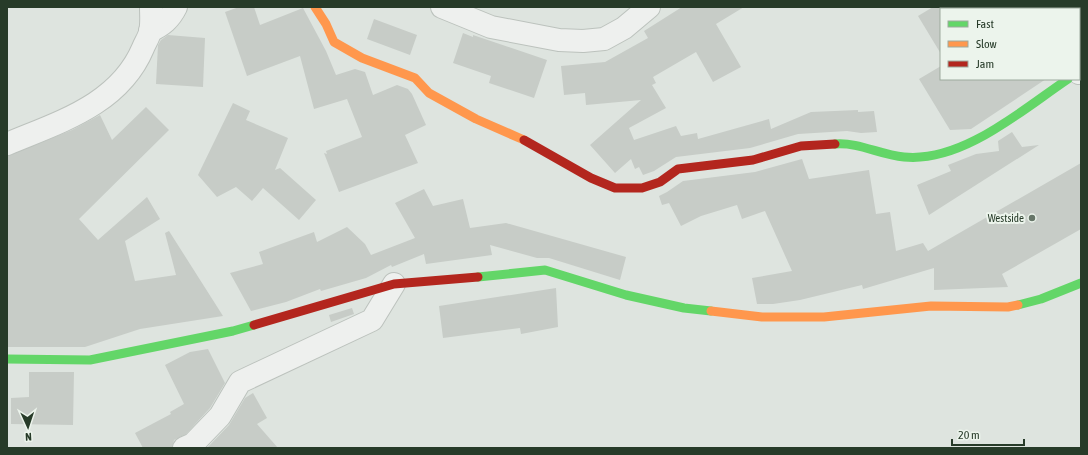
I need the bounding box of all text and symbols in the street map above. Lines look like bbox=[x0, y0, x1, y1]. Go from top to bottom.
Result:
legend bbox=[940, 8, 1080, 80]
text: Fast bbox=[976, 17, 994, 31]
text: Slow bbox=[976, 37, 997, 51]
text: Jam bbox=[976, 57, 994, 71]
place label: Westside bbox=[988, 212, 1024, 224]
marker: Westside bbox=[1027, 213, 1037, 223]
north arrow bbox=[8, 407, 48, 447]
scale bar bbox=[952, 421, 1024, 447]
text: 20 m bbox=[958, 428, 980, 442]
text: N bbox=[25, 431, 32, 443]

